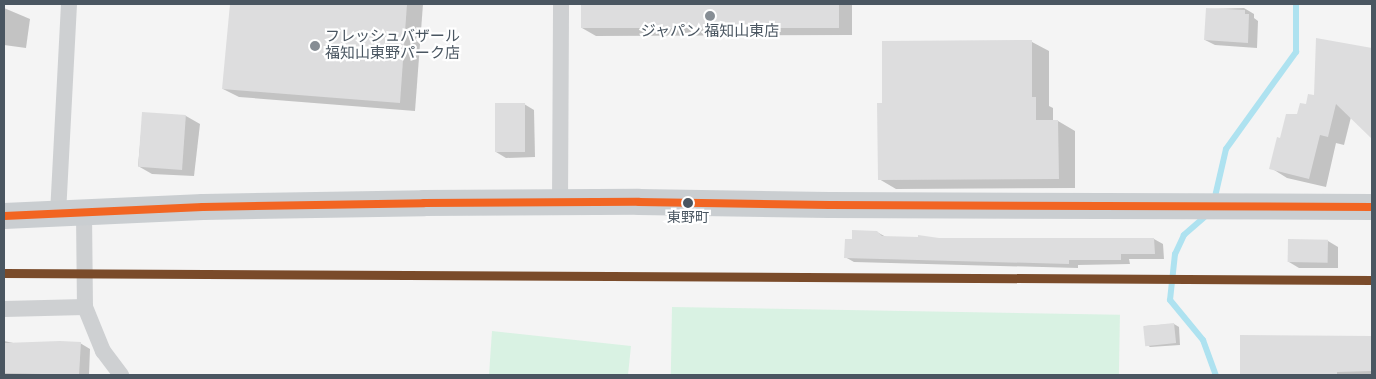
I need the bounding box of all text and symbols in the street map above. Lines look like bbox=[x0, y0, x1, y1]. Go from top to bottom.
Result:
marker: ジャパン 福知山東店 bbox=[704, 10, 716, 22]
place label: ジャパン 福知山東店 bbox=[641, 24, 779, 42]
place label: フレッシュバザール 福知山東野パーク店 bbox=[325, 28, 460, 63]
marker: フレッシュバザール 福知山東野パーク店 bbox=[309, 40, 321, 52]
marker: 東野町 bbox=[683, 198, 693, 208]
place label: 東野町 bbox=[667, 211, 709, 227]

